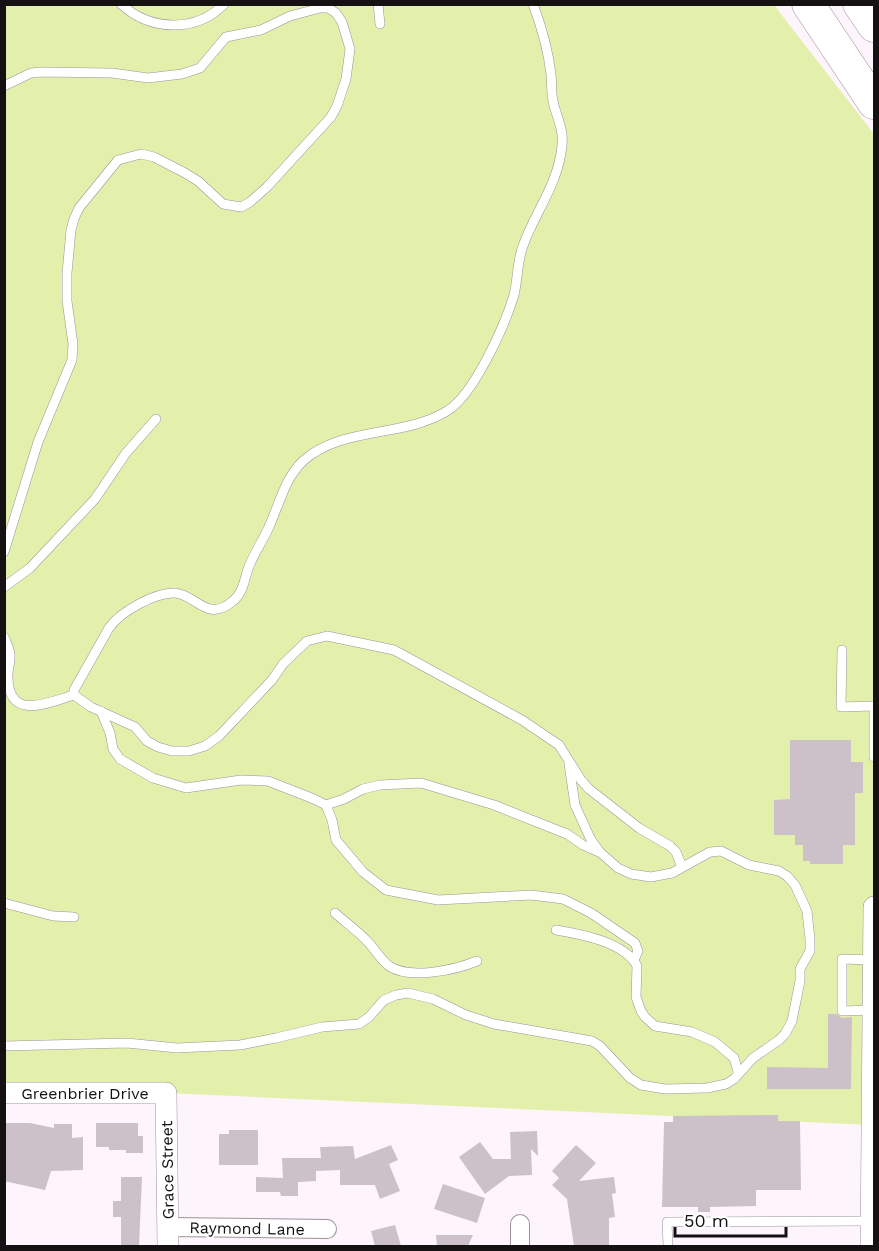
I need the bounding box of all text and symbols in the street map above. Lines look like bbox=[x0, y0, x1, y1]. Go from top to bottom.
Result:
street label: Greenbrier Drive bbox=[21, 1084, 149, 1103]
street label: Grace Street bbox=[157, 1120, 178, 1220]
scale bar bbox=[675, 1200, 786, 1238]
text: 50 m bbox=[684, 1210, 729, 1231]
street label: Raymond Lane bbox=[189, 1218, 305, 1239]

